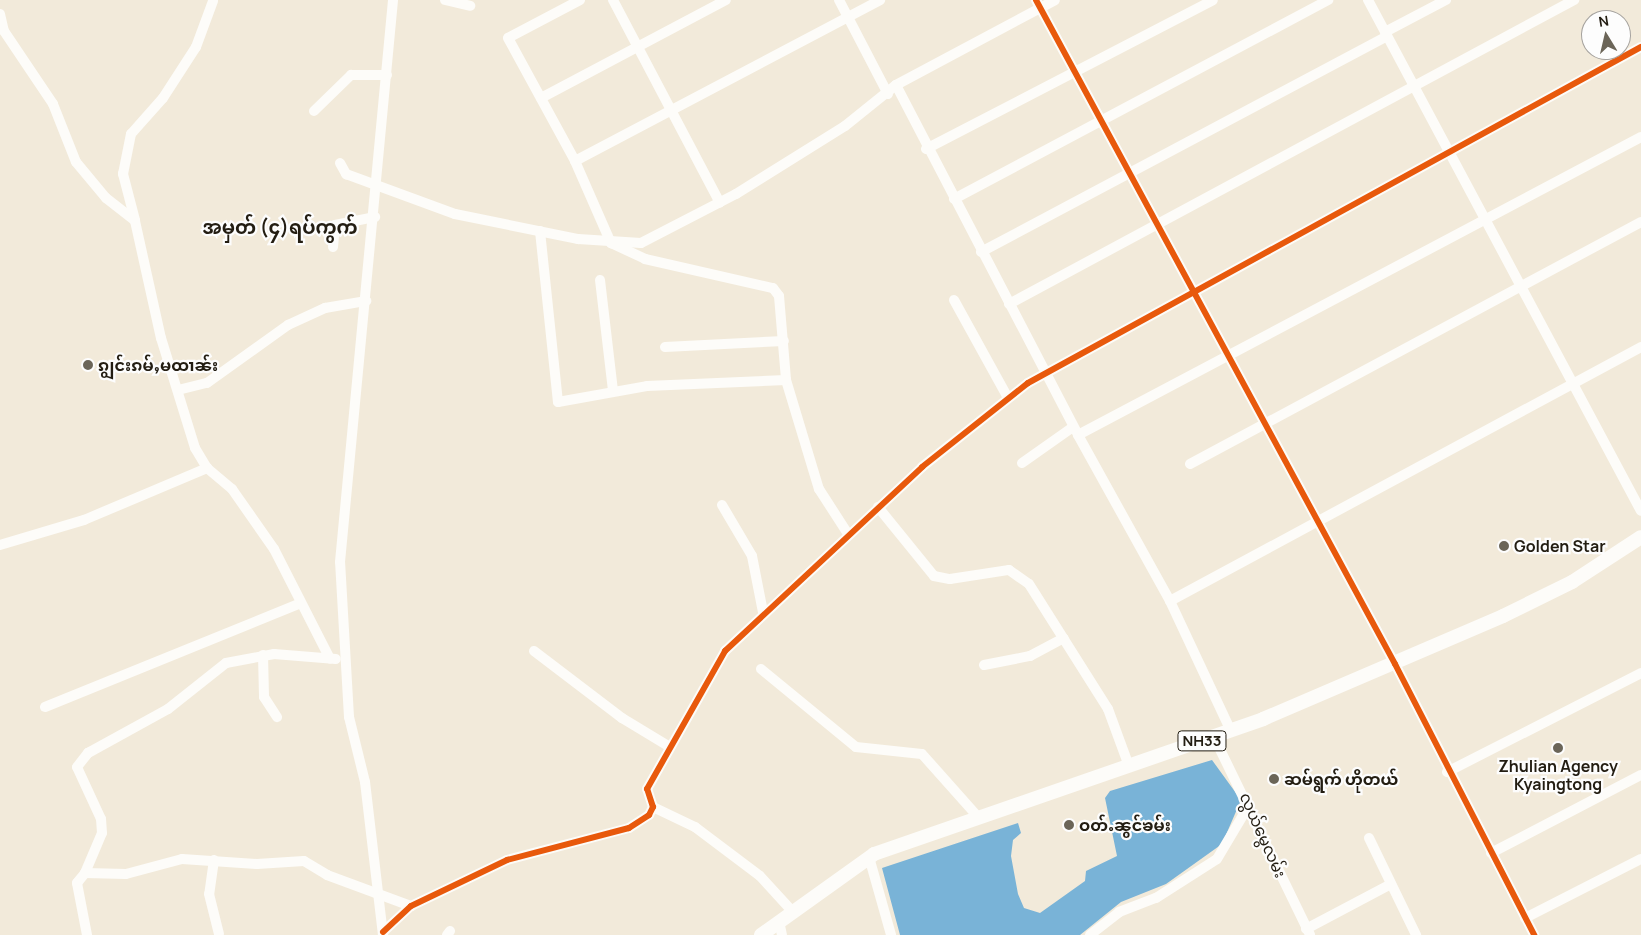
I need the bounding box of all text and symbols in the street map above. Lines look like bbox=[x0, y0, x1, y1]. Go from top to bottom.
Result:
north arrow bbox=[1581, 10, 1631, 60]
text: N bbox=[1597, 11, 1610, 31]
district label: အမှတ် (၄)ရပ်ကွက် bbox=[202, 217, 358, 239]
place label: ၵျွင်းၵမ်ႇမထၢၼ်း bbox=[98, 355, 218, 375]
marker: ၵျွင်းၵမ်ႇမထၢၼ်း bbox=[82, 359, 94, 371]
place label: Golden Star bbox=[1514, 536, 1606, 556]
marker: Golden Star bbox=[1498, 540, 1510, 552]
road number: NH33 bbox=[1177, 728, 1227, 754]
marker: Zhulian Agency Kyaingtong bbox=[1552, 742, 1564, 754]
place label: Zhulian Agency Kyaingtong bbox=[1498, 756, 1618, 794]
place label: ဆမ်ရွက် ဟိုတယ် bbox=[1284, 769, 1398, 789]
marker: ဆမ်ရွက် ဟိုတယ် bbox=[1268, 773, 1280, 785]
street label: လွယ်မွေလမ်း bbox=[1236, 789, 1290, 881]
place label: ဝတ်ႉၼွင်ၶမ်း bbox=[1079, 815, 1171, 835]
marker: ဝတ်ႉၼွင်ၶမ်း bbox=[1063, 819, 1075, 831]

